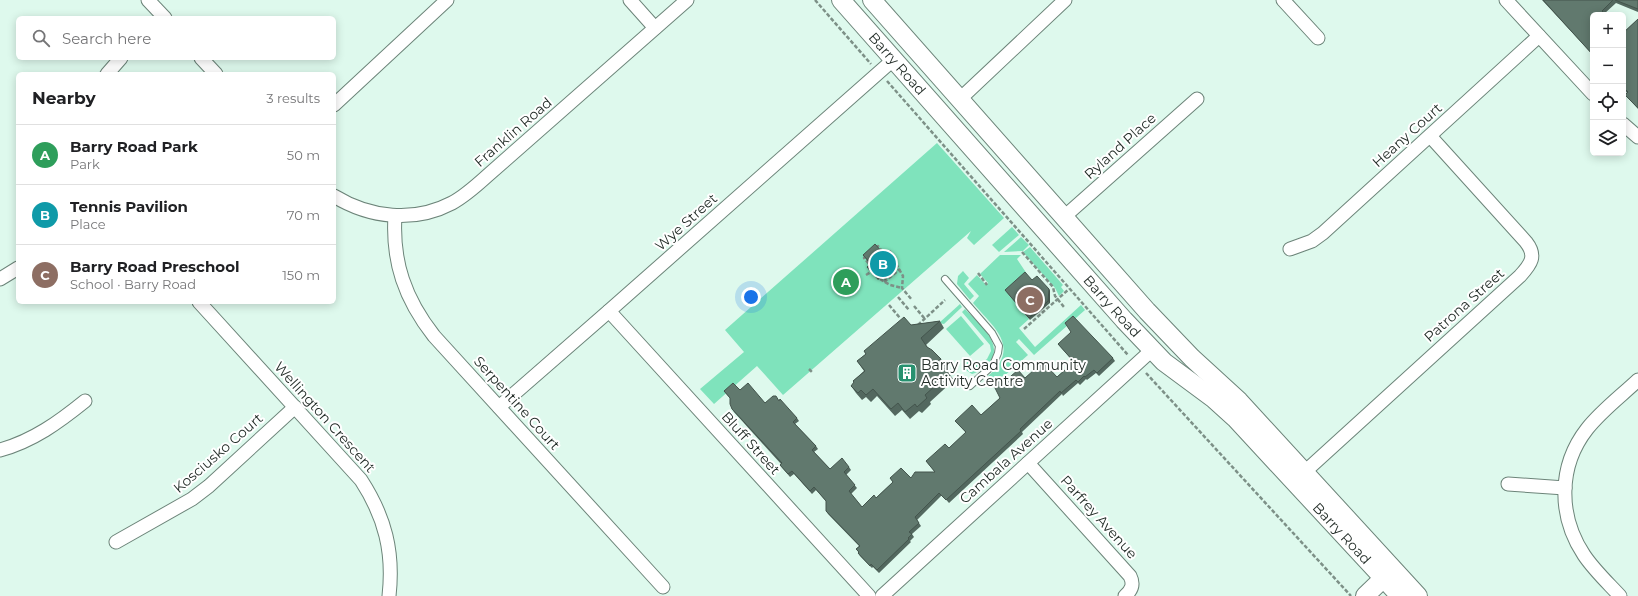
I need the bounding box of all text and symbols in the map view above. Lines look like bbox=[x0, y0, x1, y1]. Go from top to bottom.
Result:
map controls bbox=[1590, 12, 1626, 156]
button: + bbox=[1590, 12, 1626, 48]
search box bbox=[16, 16, 336, 60]
icon: search bbox=[30, 27, 52, 49]
text: Search here bbox=[62, 29, 151, 48]
street label: Barry Road bbox=[865, 29, 930, 99]
button: − bbox=[1590, 48, 1626, 84]
button: locate bbox=[1590, 84, 1626, 120]
text: Nearby bbox=[32, 88, 96, 108]
text: 3 results bbox=[266, 90, 320, 106]
street label: Franklin Road bbox=[470, 93, 556, 171]
street label: Heany Court bbox=[1368, 99, 1446, 171]
street label: Ryland Place bbox=[1080, 109, 1160, 183]
button: layers bbox=[1590, 120, 1626, 156]
text: Barry Road Park bbox=[70, 137, 198, 156]
text: A bbox=[40, 147, 50, 163]
text: 50 m bbox=[287, 147, 320, 163]
text: Park bbox=[70, 156, 100, 172]
street label: Wye Street bbox=[651, 189, 721, 255]
text: Tennis Pavilion bbox=[70, 197, 188, 216]
text: B bbox=[40, 207, 50, 223]
text: 70 m bbox=[287, 207, 320, 223]
text: Place bbox=[70, 216, 106, 232]
pin: B bbox=[870, 249, 896, 279]
text: Barry Road Preschool bbox=[70, 257, 239, 276]
street label: Patrona Street bbox=[1420, 264, 1508, 346]
text: C bbox=[40, 267, 50, 283]
text: 150 m bbox=[282, 267, 320, 283]
pin: A bbox=[833, 267, 859, 297]
street label: Barry Road bbox=[1079, 271, 1145, 341]
text: School · Barry Road bbox=[70, 276, 196, 292]
pin: C bbox=[1017, 285, 1043, 315]
your location bbox=[741, 287, 761, 307]
street label: Serpentine Court bbox=[470, 352, 564, 454]
place label: Barry Road Community Activity Centre bbox=[921, 356, 1086, 390]
street label: Wellington Crescent bbox=[270, 358, 380, 476]
building icon: Barry Road Community Activity Centre bbox=[896, 362, 918, 384]
street label: Bluff Street bbox=[718, 408, 784, 479]
street label: Kosciusko Court bbox=[170, 409, 267, 497]
street label: Cambala Avenue bbox=[956, 414, 1056, 508]
street label: Parfrey Avenue bbox=[1057, 471, 1141, 563]
street label: Barry Road bbox=[1309, 499, 1375, 568]

